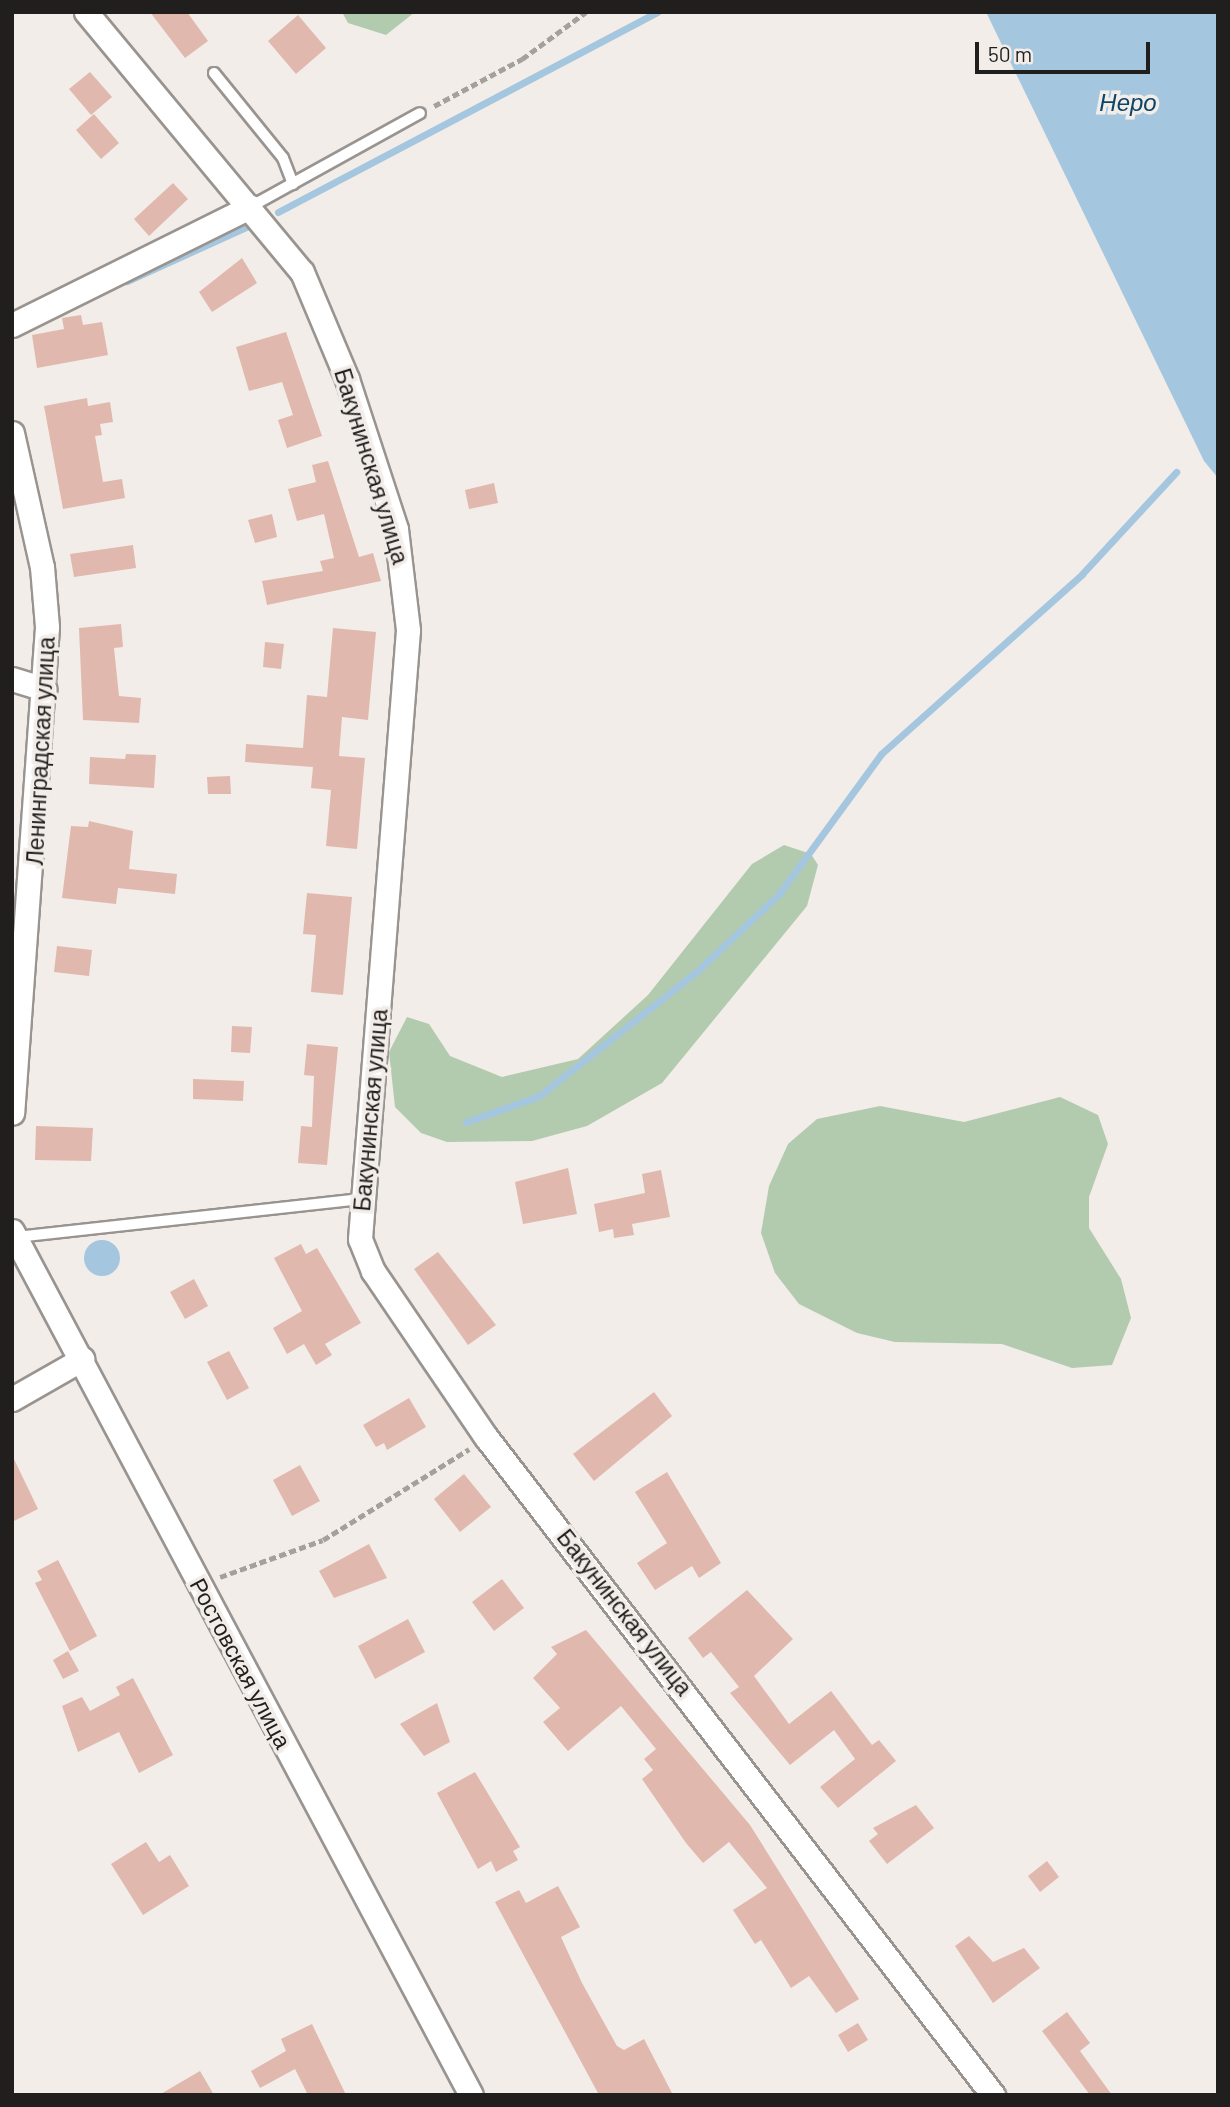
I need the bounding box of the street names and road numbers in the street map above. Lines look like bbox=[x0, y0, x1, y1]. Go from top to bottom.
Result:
street label: Бакунинская улица bbox=[329, 365, 415, 567]
street label: Ленинградская улица bbox=[20, 636, 60, 866]
street label: Бакунинская улица bbox=[347, 1008, 393, 1212]
street label: Бакунинская улица bbox=[552, 1523, 698, 1701]
street label: Ростовская улица bbox=[184, 1573, 298, 1753]

